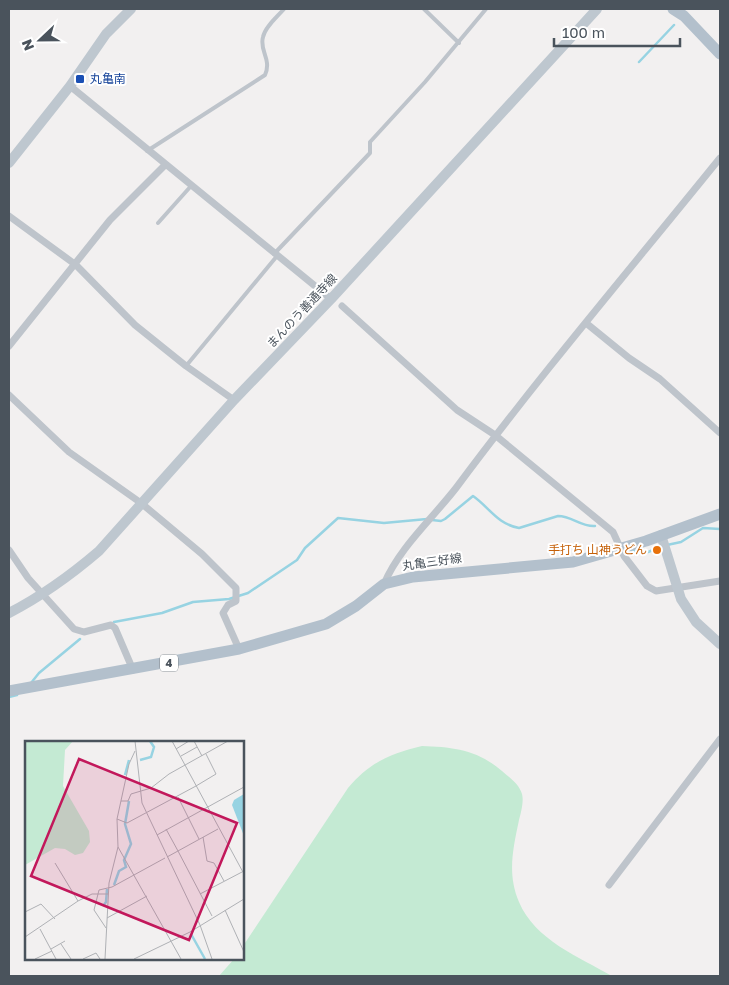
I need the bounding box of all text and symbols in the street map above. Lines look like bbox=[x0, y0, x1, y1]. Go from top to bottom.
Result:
north arrow bbox=[15, 15, 65, 65]
scale bar bbox=[554, 15, 680, 47]
text: 100 m bbox=[562, 23, 605, 41]
text: N bbox=[18, 37, 37, 53]
place label: 丸亀南 bbox=[90, 71, 126, 86]
marker: 丸亀南 bbox=[74, 73, 86, 85]
street label: まんのう善通寺線 bbox=[263, 270, 340, 351]
place label: 手打ち 山神うどん bbox=[548, 542, 647, 557]
marker: 手打ち 山神うどん bbox=[651, 544, 663, 556]
street label: 丸亀三好線 bbox=[401, 550, 463, 573]
road number: 4 bbox=[160, 654, 178, 671]
inset map bbox=[25, 741, 244, 960]

